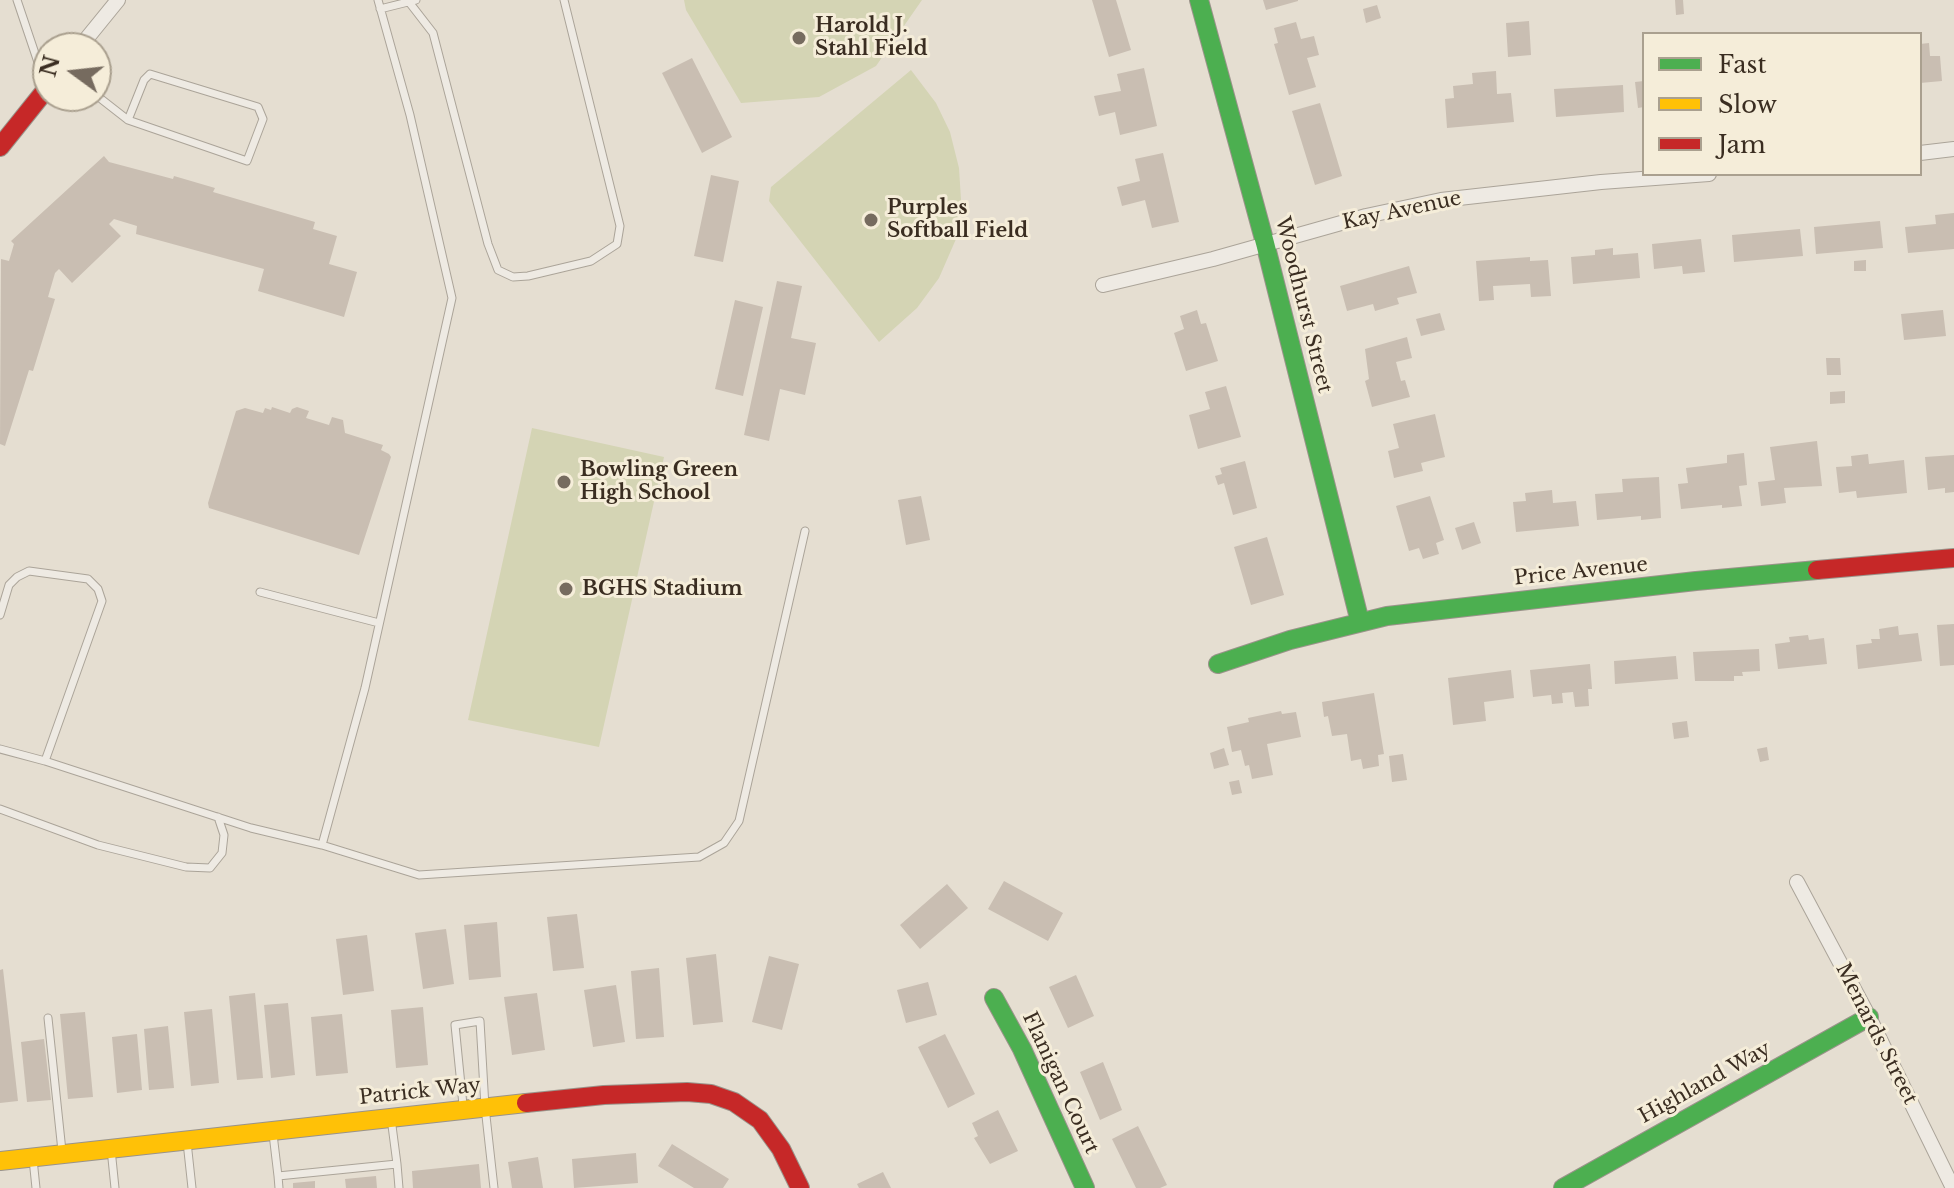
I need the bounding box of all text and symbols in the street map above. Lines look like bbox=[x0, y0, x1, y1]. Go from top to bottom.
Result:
place label: Harold J. Stahl Field bbox=[815, 14, 928, 61]
marker: Harold J. Stahl Field bbox=[790, 29, 808, 47]
north arrow bbox=[32, 32, 112, 112]
legend bbox=[1642, 32, 1922, 176]
text: Fast bbox=[1718, 50, 1766, 79]
text: N bbox=[35, 53, 66, 80]
text: Slow bbox=[1718, 90, 1777, 119]
text: Jam bbox=[1718, 130, 1766, 159]
street label: Kay Avenue bbox=[1340, 187, 1464, 235]
place label: Purples Softball Field bbox=[887, 196, 1028, 243]
marker: Purples Softball Field bbox=[862, 211, 880, 229]
street label: Woodhurst Street bbox=[1269, 214, 1337, 396]
place label: Bowling Green High School bbox=[580, 458, 738, 505]
marker: Bowling Green High School bbox=[555, 473, 573, 491]
street label: Price Avenue bbox=[1513, 553, 1649, 591]
place label: BGHS Stadium bbox=[582, 577, 743, 601]
marker: BGHS Stadium bbox=[557, 580, 575, 598]
street label: Menards Street bbox=[1830, 959, 1922, 1109]
street label: Flanigan Court bbox=[1017, 1008, 1103, 1158]
street label: Highland Way bbox=[1635, 1037, 1775, 1129]
street label: Patrick Way bbox=[358, 1074, 482, 1110]

